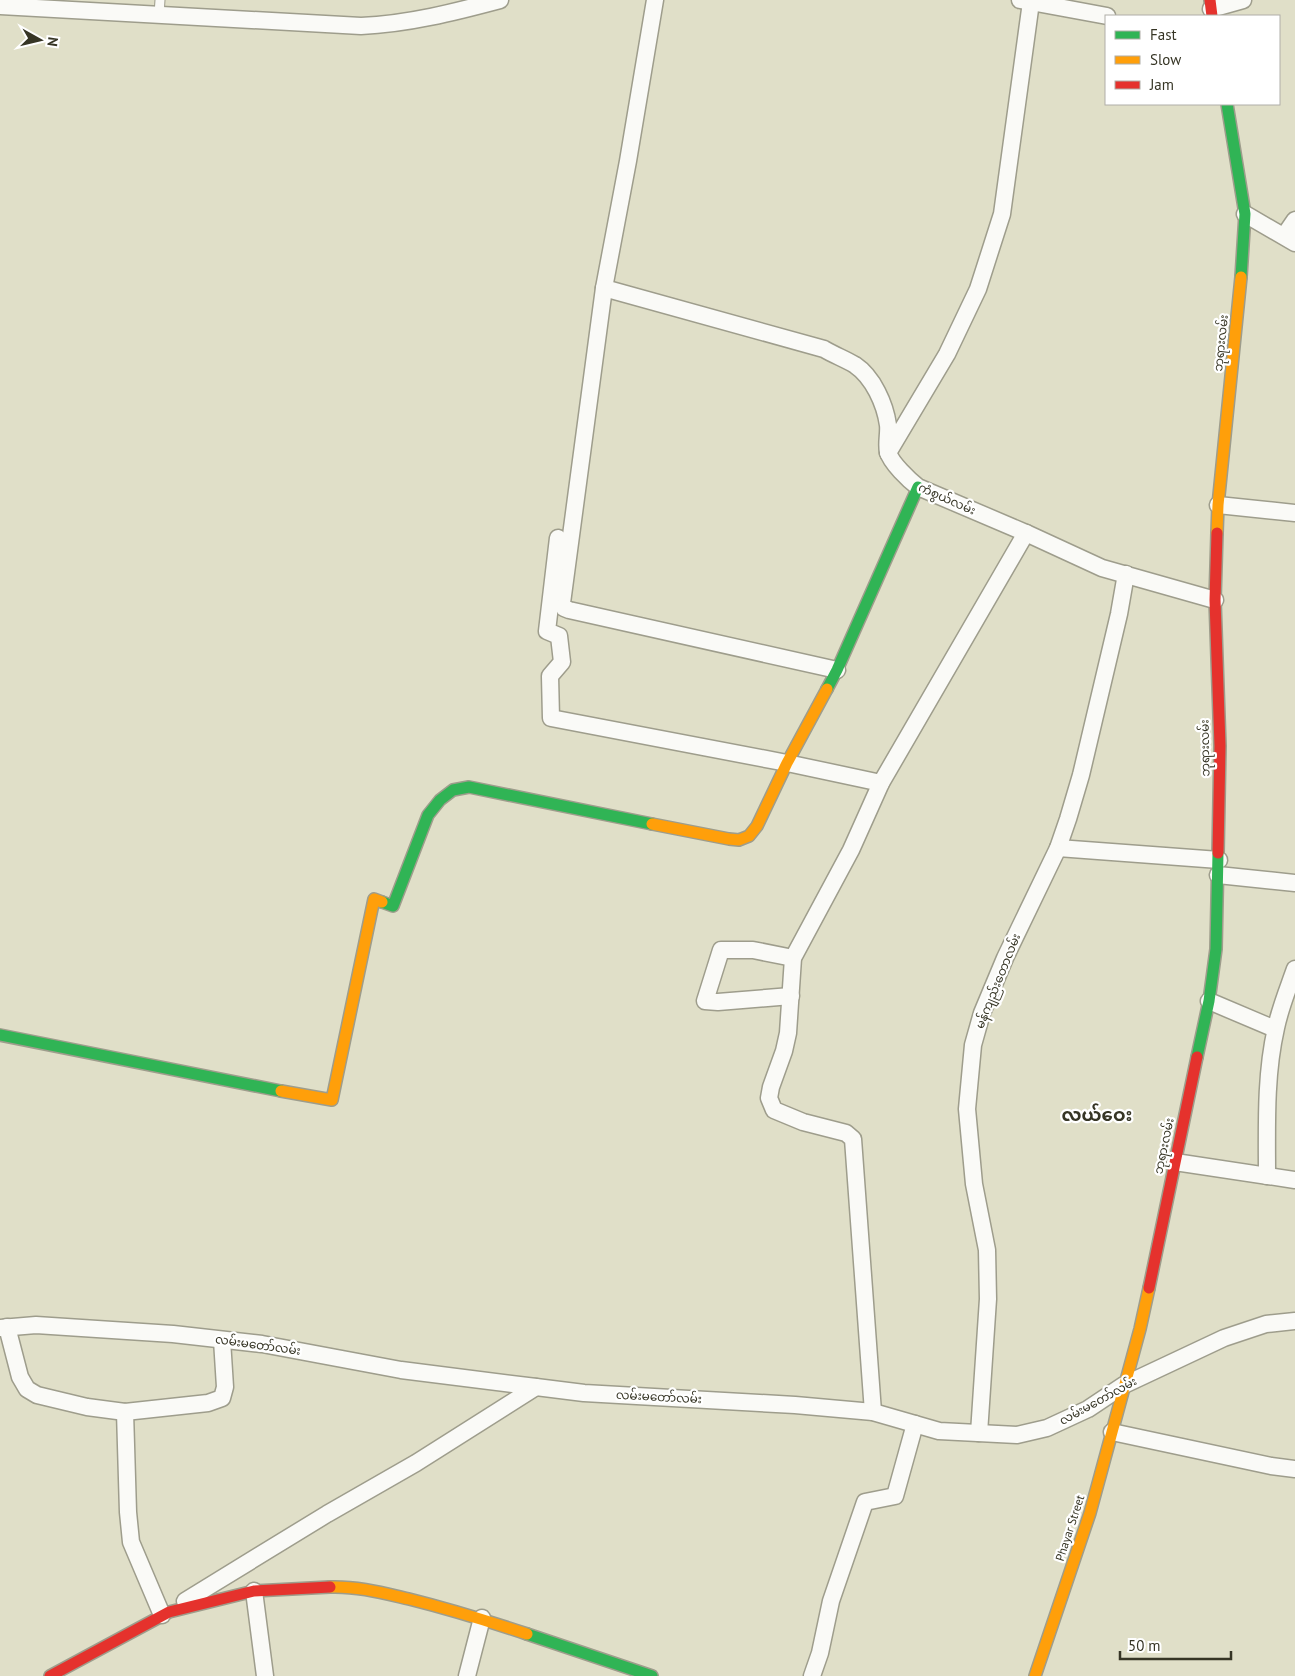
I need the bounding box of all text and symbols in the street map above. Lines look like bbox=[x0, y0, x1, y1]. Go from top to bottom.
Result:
north arrow bbox=[15, 15, 65, 65]
legend bbox=[1105, 15, 1280, 105]
text: Fast bbox=[1150, 25, 1177, 44]
text: N bbox=[43, 36, 62, 48]
text: Slow bbox=[1150, 50, 1181, 69]
text: Jam bbox=[1149, 75, 1174, 94]
street label: ဘုရားလမ်း bbox=[1209, 314, 1234, 372]
street label: ကံစွယ်လမ်း bbox=[915, 478, 978, 521]
street label: ဘုရားလမ်း bbox=[1196, 719, 1215, 777]
street label: မန်ကျည်းတောလမ်း bbox=[971, 931, 1026, 1032]
district label: လယ်ဝေး bbox=[1062, 1103, 1132, 1126]
street label: ဘုရားလမ်း bbox=[1149, 1116, 1180, 1176]
street label: လမ်းမတော်လမ်း bbox=[214, 1330, 302, 1358]
street label: လမ်းမတော်လမ်း bbox=[1056, 1372, 1139, 1428]
street label: လမ်းမတော်လမ်း bbox=[616, 1386, 702, 1406]
street label: Phayar Street bbox=[1052, 1493, 1087, 1563]
scale bar bbox=[1120, 1628, 1231, 1660]
text: 50 m bbox=[1128, 1636, 1161, 1655]

